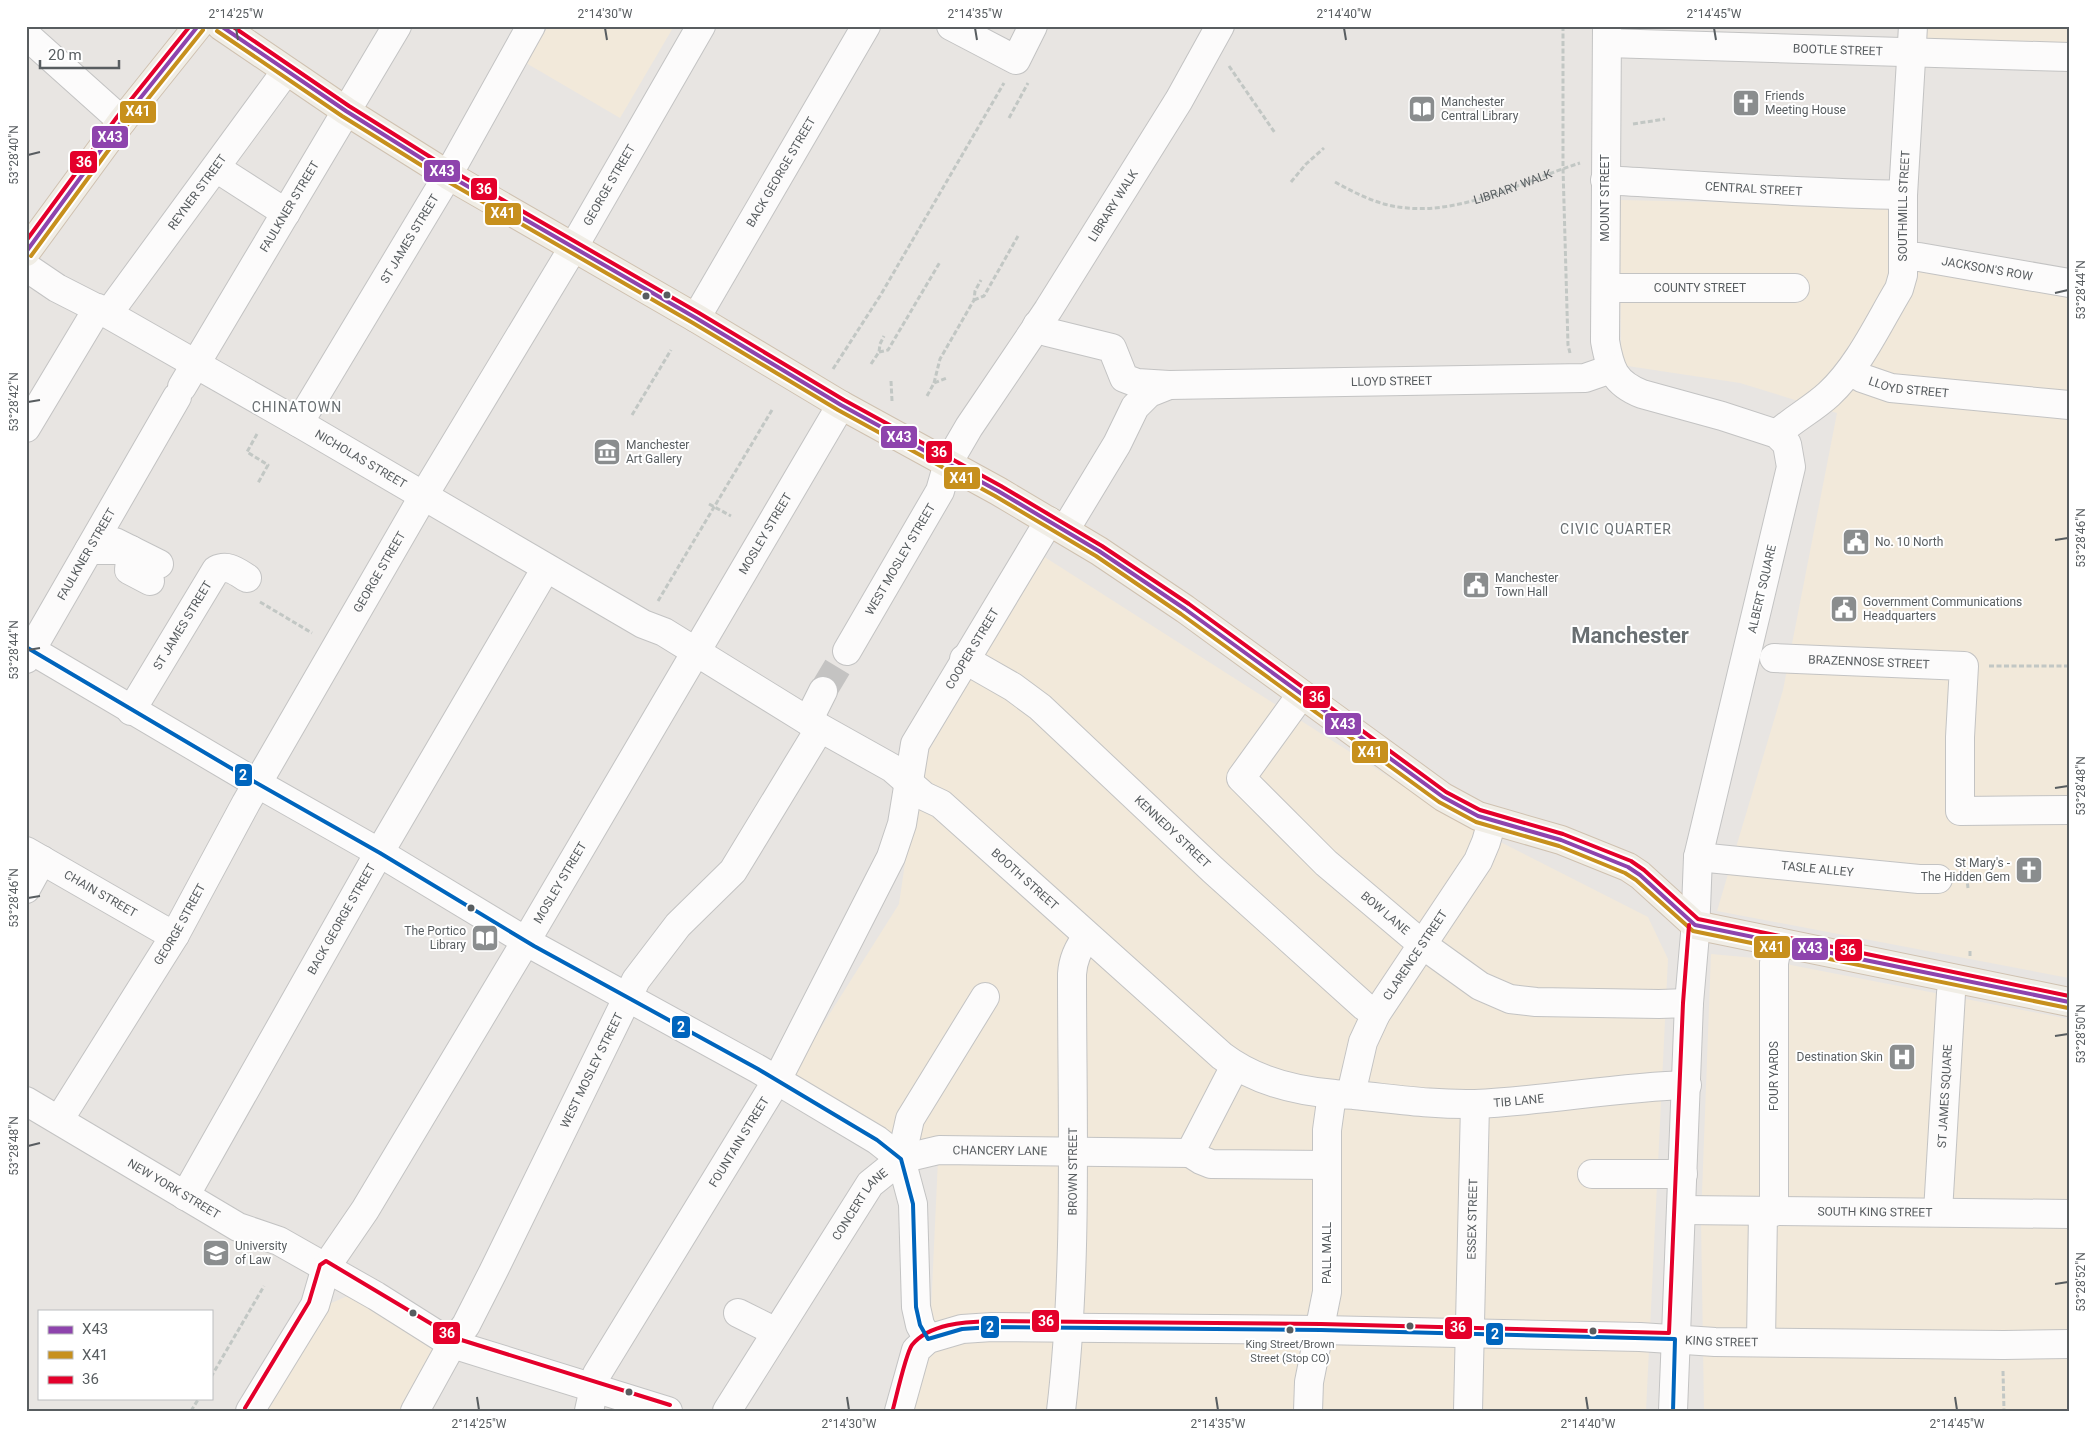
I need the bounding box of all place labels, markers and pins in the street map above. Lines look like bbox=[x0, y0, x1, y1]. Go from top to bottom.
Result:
church icon: Friends Meeting House bbox=[1731, 88, 1761, 118]
place label: Friends Meeting House bbox=[1765, 89, 1846, 117]
library icon: Manchester Central Library bbox=[1407, 94, 1437, 124]
place label: Manchester Central Library bbox=[1441, 95, 1519, 123]
unlabelled marker bbox=[662, 290, 672, 300]
unlabelled marker bbox=[641, 291, 651, 301]
museum icon: Manchester Art Gallery bbox=[592, 437, 622, 467]
place label: Manchester Art Gallery bbox=[626, 438, 689, 466]
public building icon: No. 10 North bbox=[1841, 527, 1871, 557]
place label: No. 10 North bbox=[1875, 535, 1943, 549]
public building icon: Manchester Town Hall bbox=[1461, 570, 1491, 600]
place label: Manchester Town Hall bbox=[1495, 571, 1558, 599]
public building icon: Government Communications Headquarters bbox=[1829, 594, 1859, 624]
place label: Government Communications Headquarters bbox=[1863, 595, 2022, 623]
church icon: St Mary's - The Hidden Gem bbox=[2014, 855, 2044, 885]
place label: St Mary's - The Hidden Gem bbox=[1921, 856, 2011, 884]
unlabelled marker bbox=[466, 903, 476, 913]
library icon: The Portico Library bbox=[470, 923, 500, 953]
place label: The Portico Library bbox=[404, 924, 466, 952]
hospital icon: Destination Skin bbox=[1887, 1042, 1917, 1072]
place label: Destination Skin bbox=[1797, 1050, 1883, 1064]
school or university icon: University of Law bbox=[201, 1238, 231, 1268]
place label: University of Law bbox=[235, 1239, 288, 1267]
unlabelled marker bbox=[408, 1308, 418, 1318]
unlabelled marker bbox=[1405, 1321, 1415, 1331]
marker: King Street/Brown Street (Stop CO) bbox=[1285, 1325, 1295, 1335]
unlabelled marker bbox=[1588, 1326, 1598, 1336]
place label: King Street/Brown Street (Stop CO) bbox=[1245, 1338, 1335, 1365]
unlabelled marker bbox=[624, 1387, 634, 1397]

